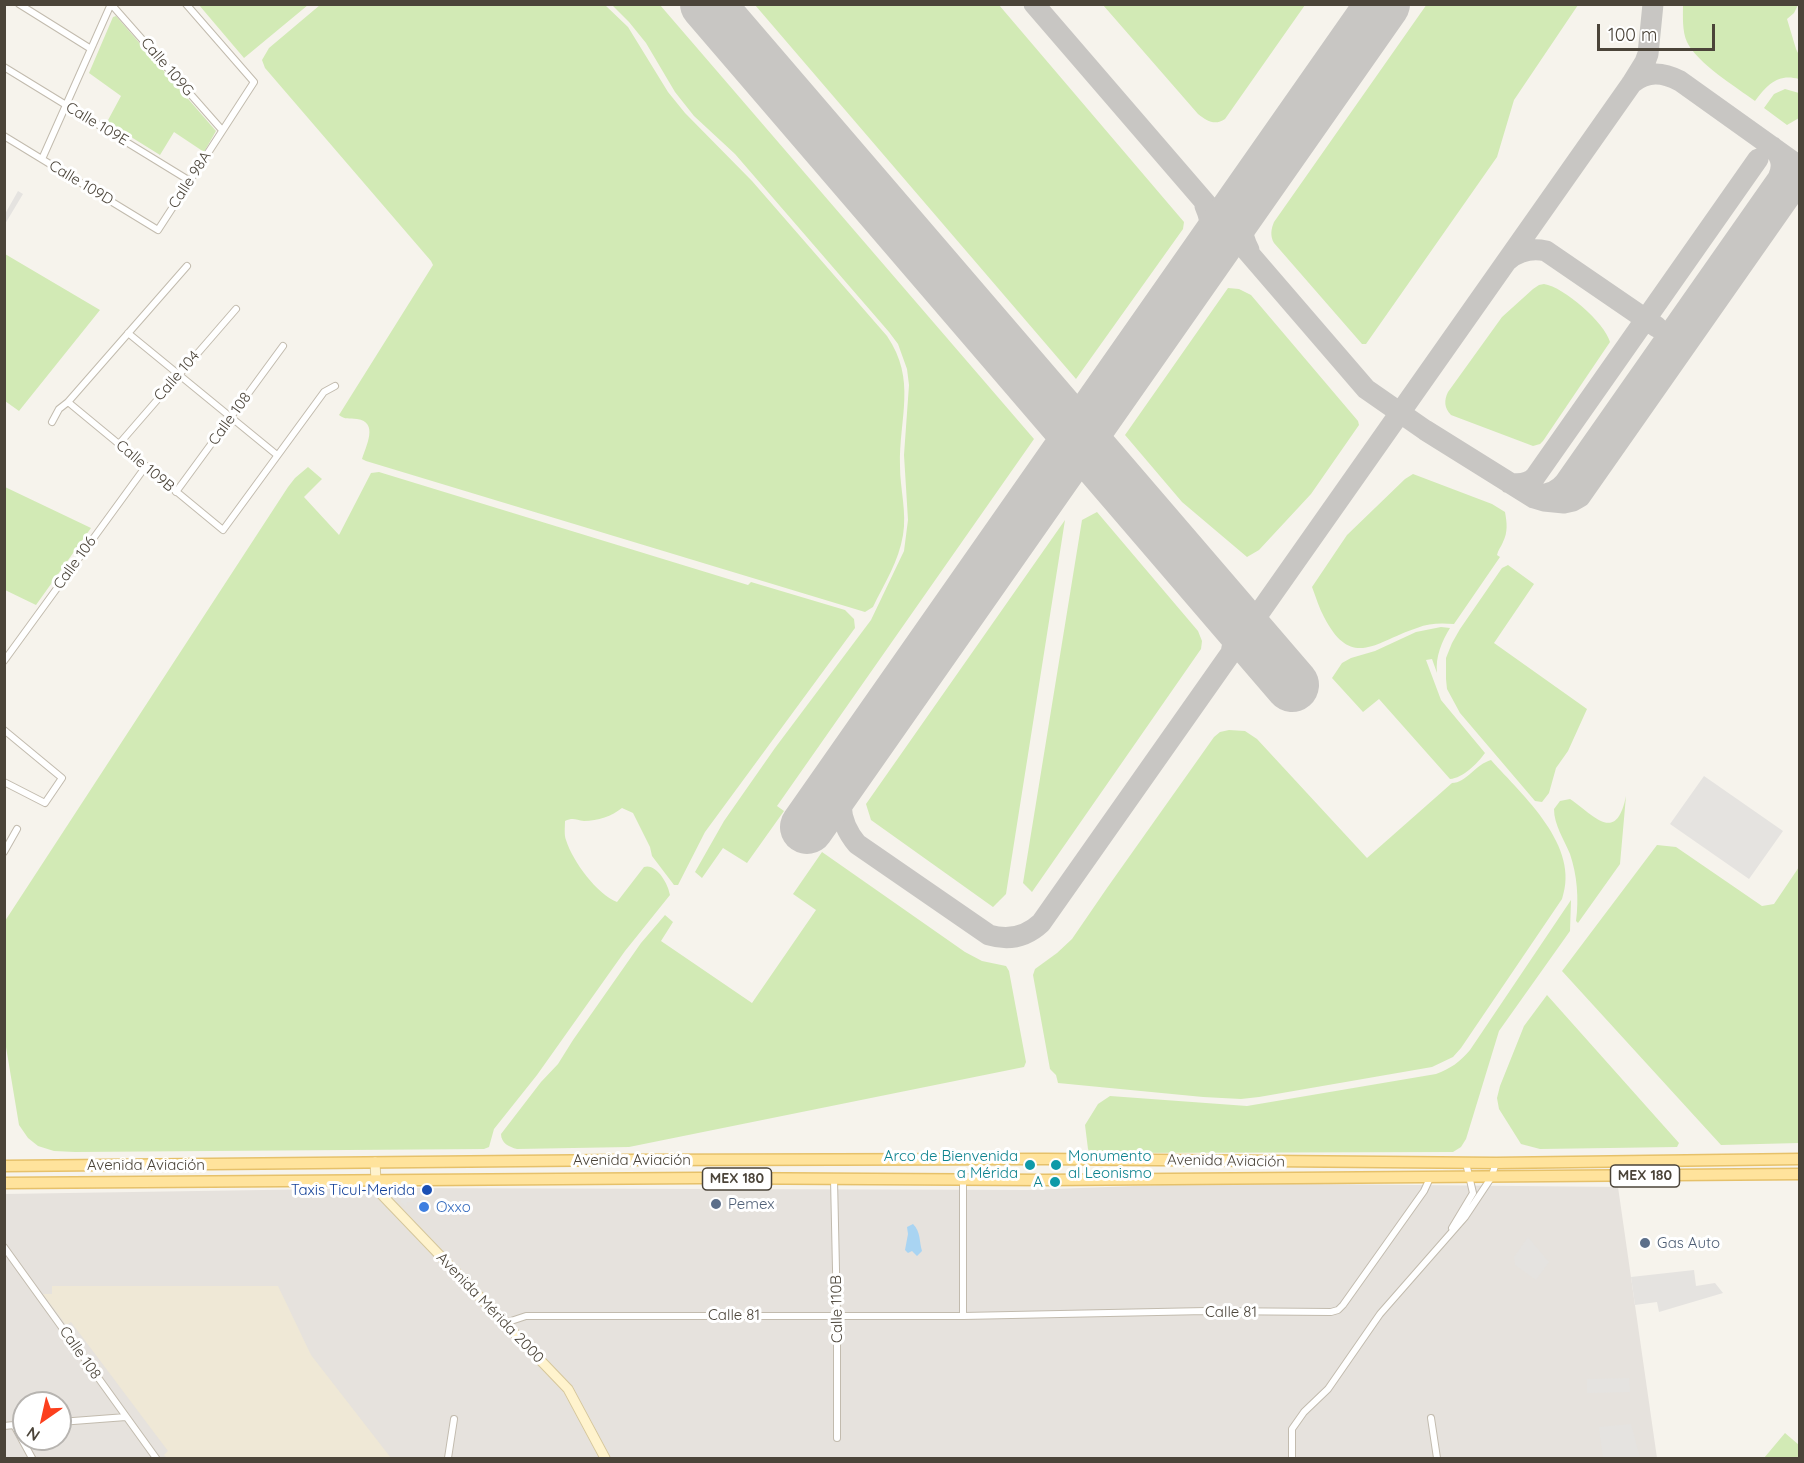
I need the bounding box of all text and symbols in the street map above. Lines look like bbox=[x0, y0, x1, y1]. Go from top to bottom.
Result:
scale bar bbox=[1600, 12, 1718, 50]
text: 100 m bbox=[1608, 23, 1657, 46]
street label: Calle 109G bbox=[137, 34, 197, 100]
street label: Calle 109E bbox=[63, 98, 131, 150]
street label: Calle 98A bbox=[165, 148, 215, 212]
street label: Calle 109D bbox=[46, 157, 116, 209]
street label: Calle 104 bbox=[150, 347, 204, 405]
street label: Calle 108 bbox=[205, 389, 255, 449]
street label: Calle 109B bbox=[112, 436, 178, 496]
street label: Calle 106 bbox=[50, 533, 100, 593]
place label: Arco de Bienvenida a Mérida bbox=[884, 1147, 1018, 1182]
place label: Monumento al Leonismo bbox=[1068, 1147, 1152, 1182]
street label: Avenida Aviación bbox=[573, 1151, 691, 1169]
street label: Avenida Aviación bbox=[1167, 1151, 1285, 1171]
street label: Avenida Aviación bbox=[87, 1156, 205, 1174]
marker: Arco de Bienvenida a Mérida bbox=[1023, 1158, 1037, 1172]
marker: Monumento al Leonismo bbox=[1049, 1158, 1063, 1172]
road number: MEX 180 bbox=[1610, 1165, 1680, 1187]
road number: MEX 180 bbox=[702, 1168, 771, 1190]
place label: A bbox=[1033, 1173, 1043, 1191]
marker: A bbox=[1048, 1175, 1062, 1189]
place label: Taxis Ticul-Merida bbox=[291, 1181, 415, 1199]
marker: Taxis Ticul-Merida bbox=[420, 1183, 434, 1197]
place label: Pemex bbox=[728, 1195, 775, 1213]
marker: Pemex bbox=[709, 1197, 723, 1211]
place label: Oxxo bbox=[436, 1198, 471, 1216]
marker: Oxxo bbox=[417, 1200, 431, 1214]
place label: Gas Auto bbox=[1657, 1234, 1720, 1252]
marker: Gas Auto bbox=[1638, 1236, 1652, 1250]
street label: Avenida Mérida 2000 bbox=[432, 1249, 548, 1367]
street label: Calle 110B bbox=[827, 1275, 847, 1343]
street label: Calle 81 bbox=[1205, 1303, 1257, 1321]
street label: Calle 81 bbox=[708, 1306, 760, 1324]
street label: Calle 108 bbox=[55, 1323, 105, 1383]
north arrow bbox=[12, 1391, 72, 1451]
text: N bbox=[23, 1423, 44, 1446]

